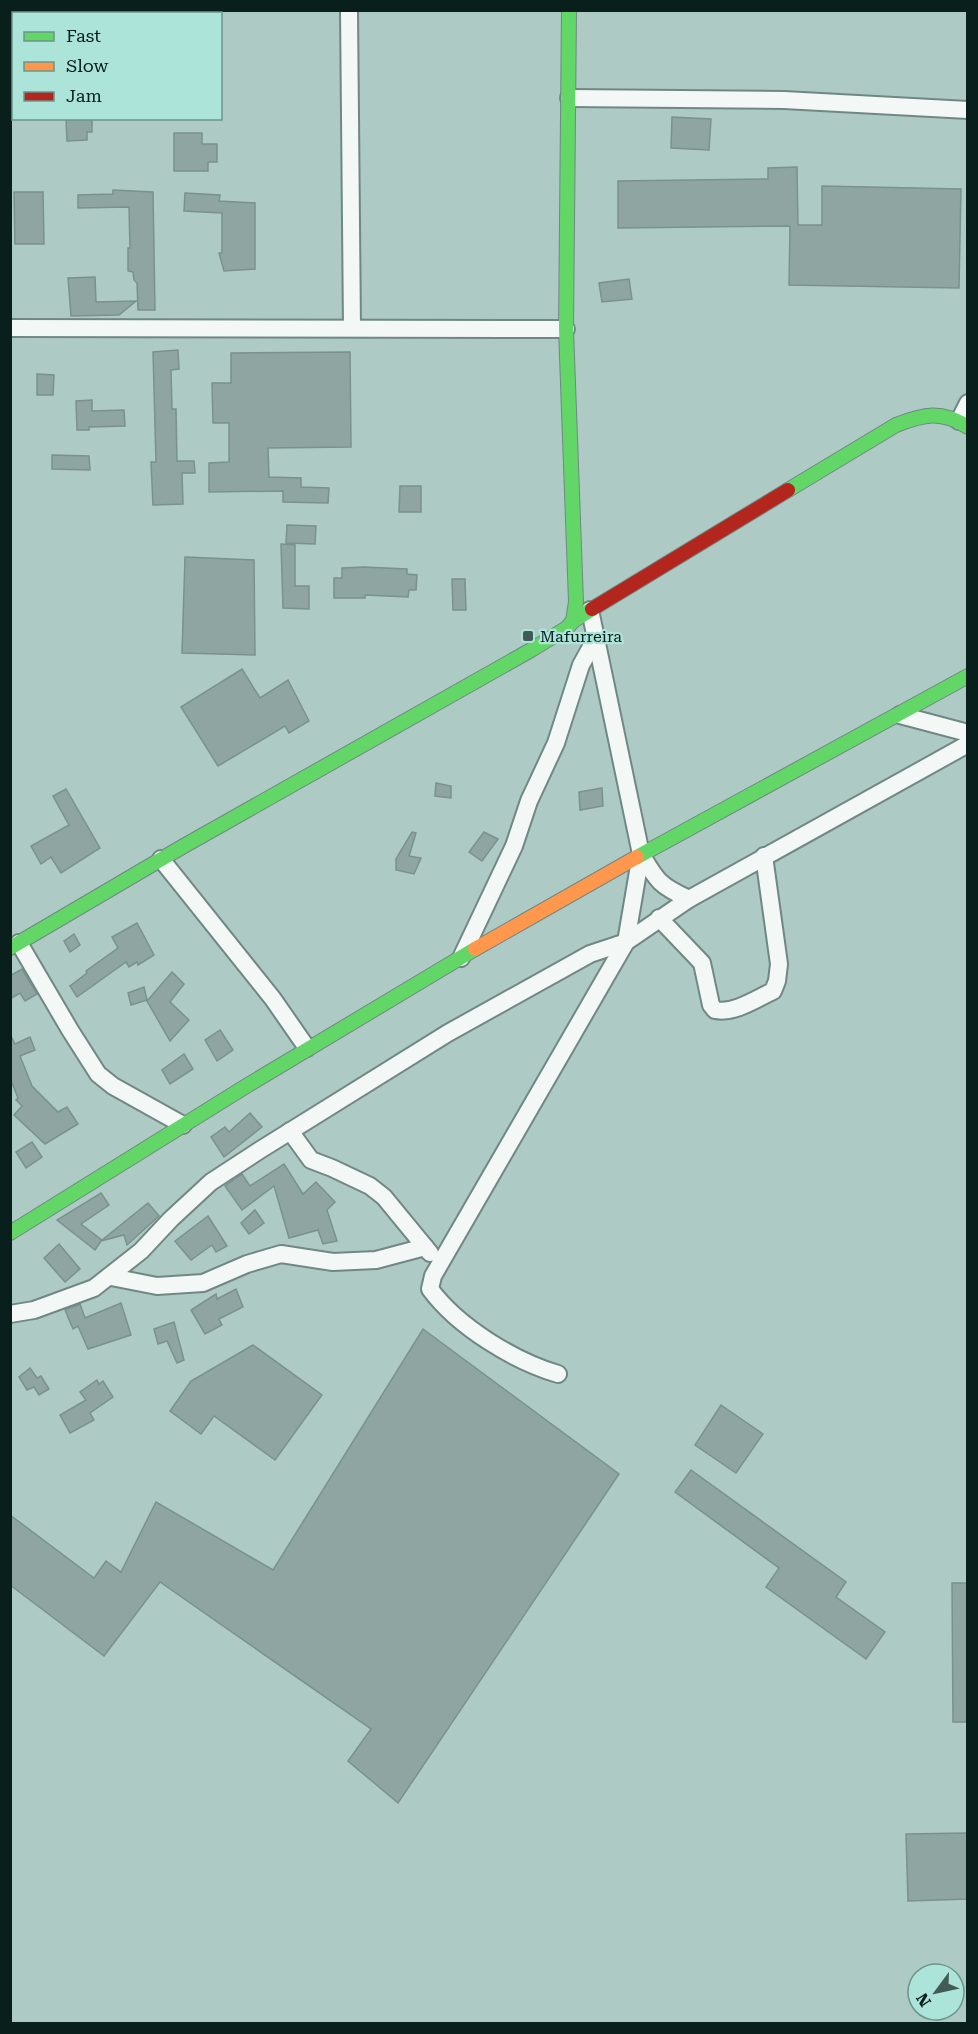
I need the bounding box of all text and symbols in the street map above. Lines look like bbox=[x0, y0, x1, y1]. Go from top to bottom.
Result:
legend bbox=[12, 12, 222, 120]
text: Fast bbox=[66, 25, 101, 46]
text: Slow bbox=[66, 55, 108, 76]
text: Jam bbox=[66, 85, 102, 106]
place label: Mafurreira bbox=[540, 627, 622, 646]
marker: Mafurreira bbox=[521, 629, 535, 643]
north arrow bbox=[906, 1962, 966, 2022]
text: N bbox=[913, 1990, 935, 2010]

